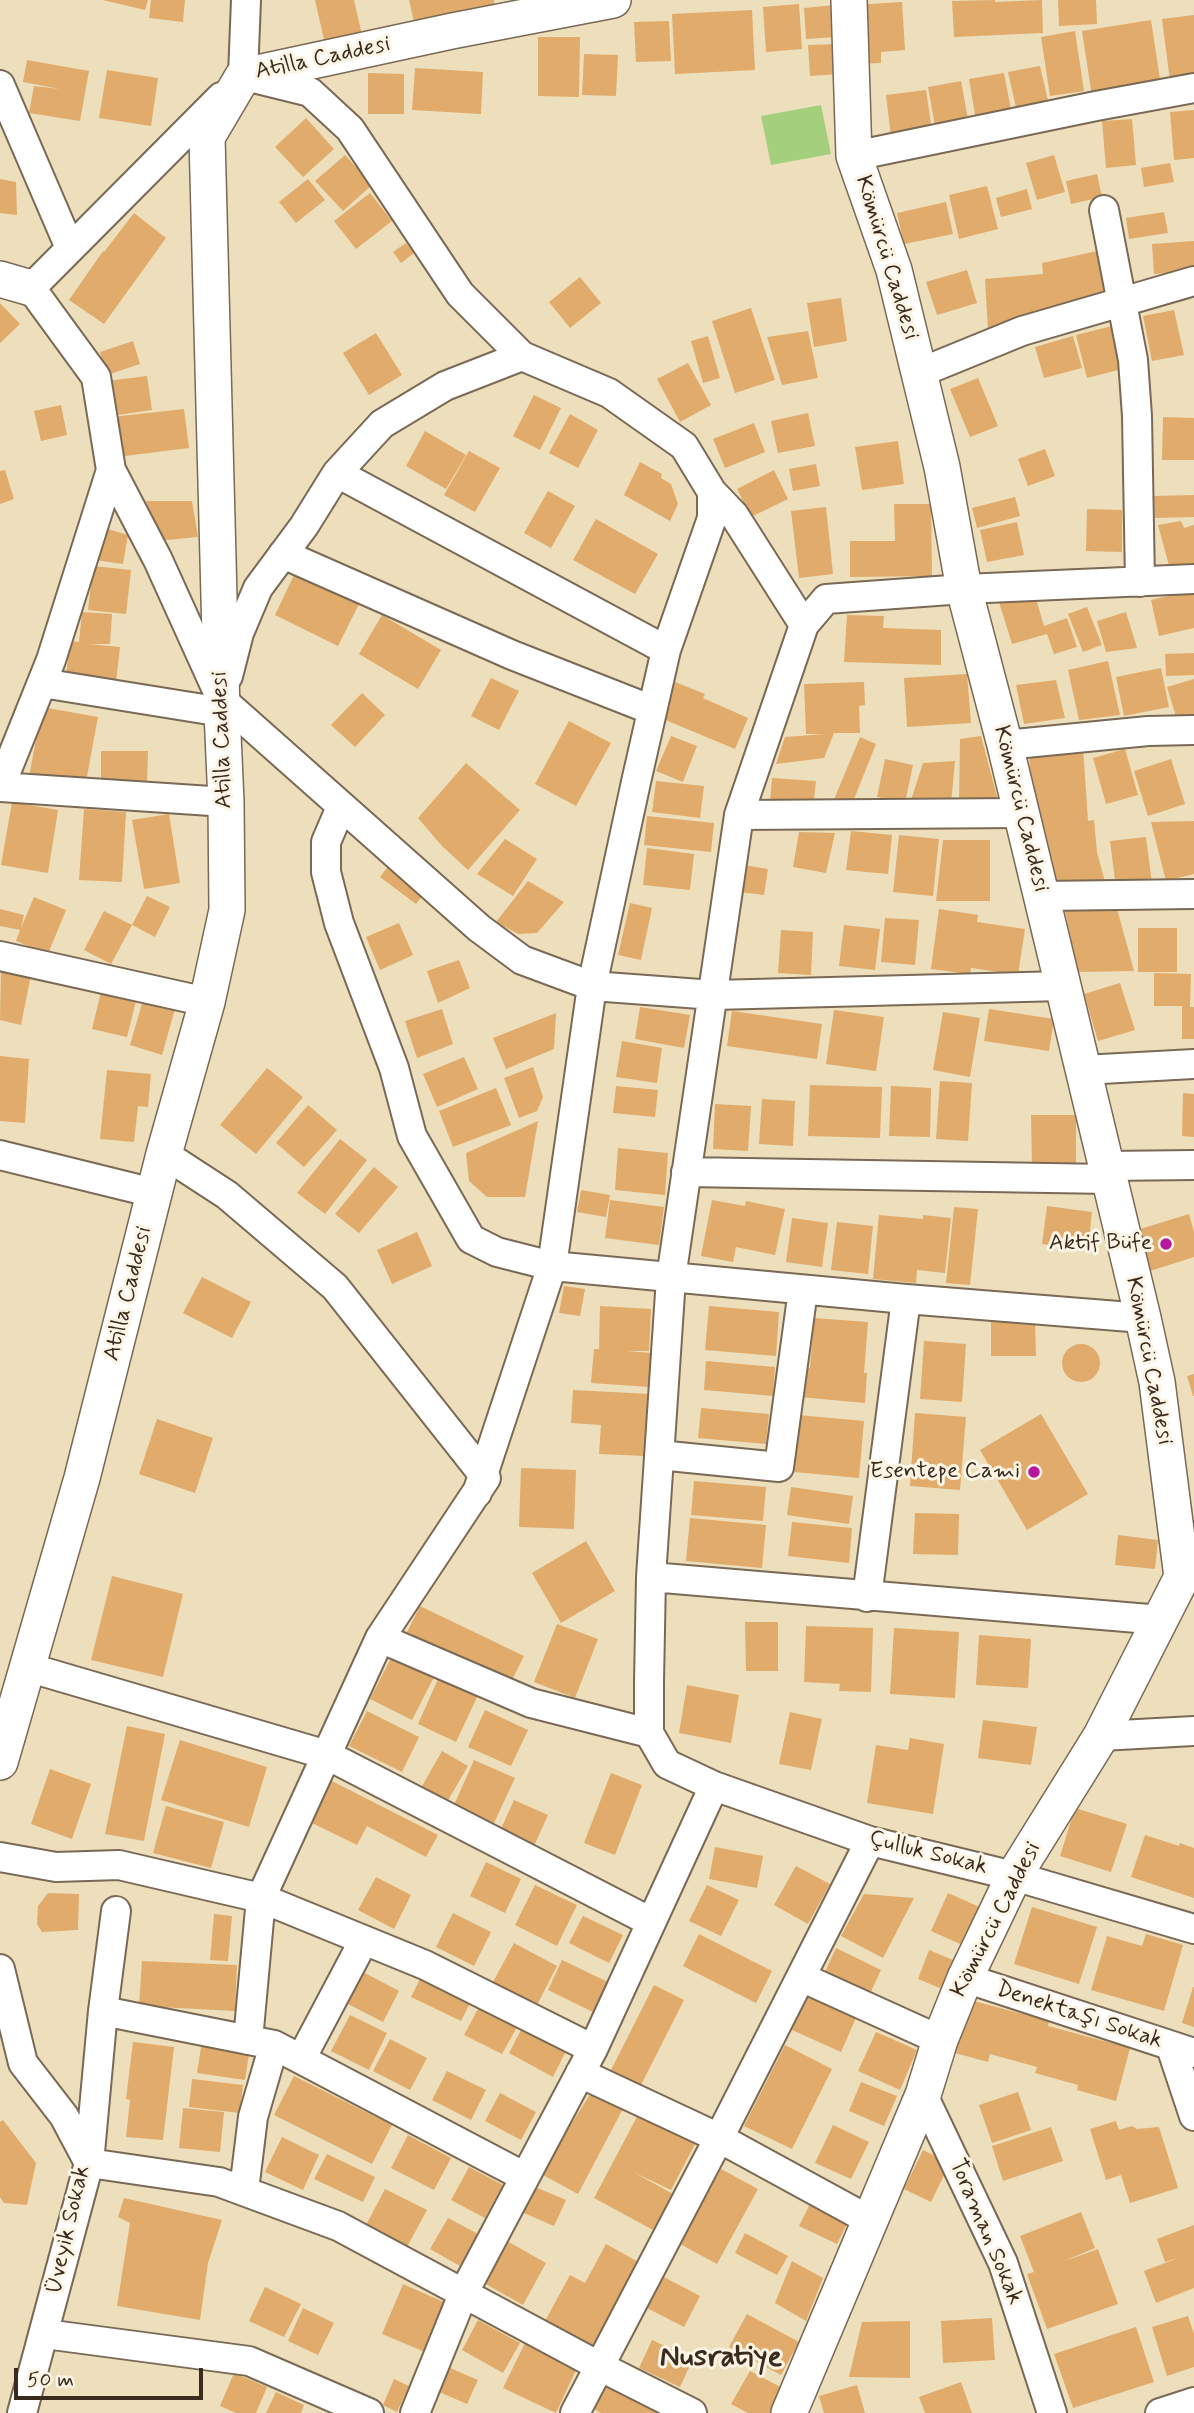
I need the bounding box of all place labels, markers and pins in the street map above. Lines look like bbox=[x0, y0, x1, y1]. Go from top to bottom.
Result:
place label: Aktif Büfe bbox=[1049, 1230, 1152, 1258]
marker: Aktif Büfe bbox=[1158, 1236, 1174, 1252]
place label: Esentepe Cami bbox=[870, 1458, 1020, 1486]
marker: Esentepe Cami bbox=[1026, 1464, 1042, 1480]

